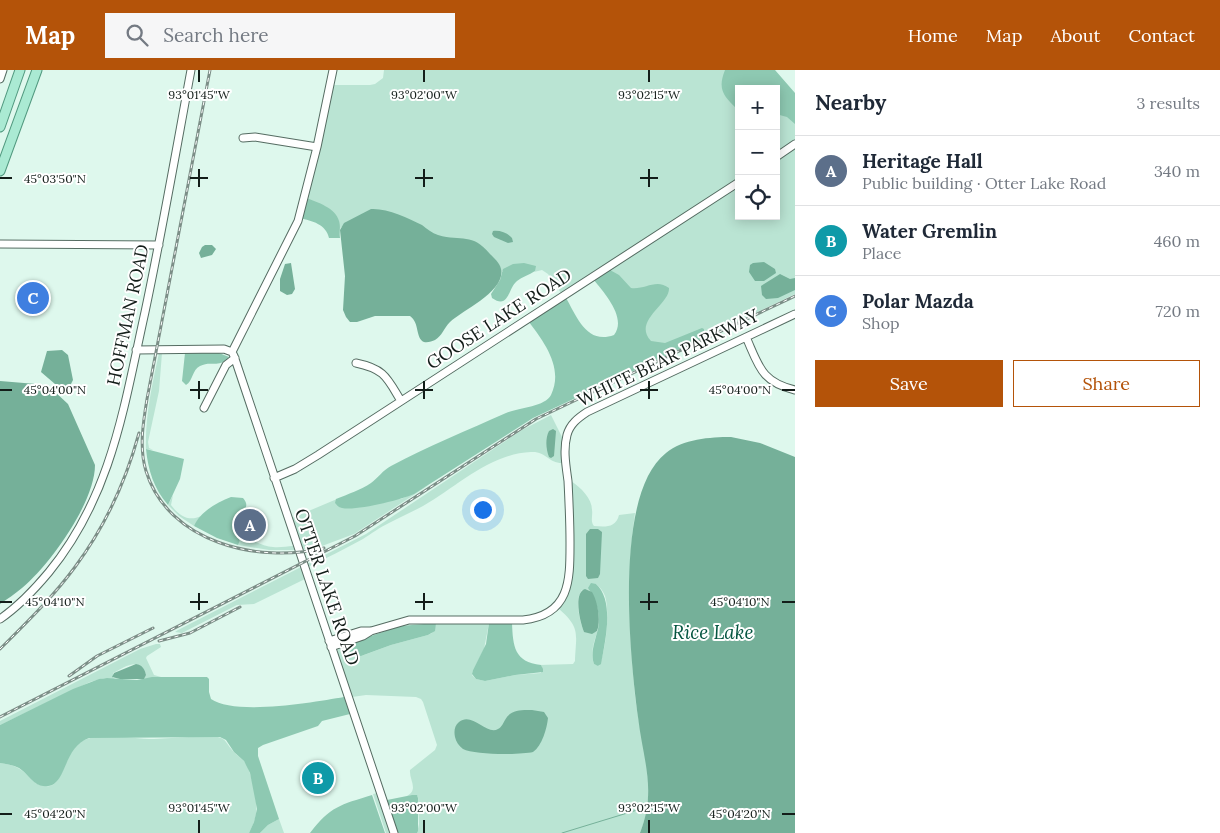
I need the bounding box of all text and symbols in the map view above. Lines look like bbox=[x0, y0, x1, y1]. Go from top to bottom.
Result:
search box bbox=[105, 13, 455, 58]
text: Map bbox=[25, 20, 75, 51]
icon: search bbox=[123, 21, 151, 49]
text: Search here bbox=[163, 23, 269, 47]
text: Home bbox=[908, 24, 958, 47]
text: Map bbox=[986, 24, 1022, 47]
text: About bbox=[1050, 24, 1100, 47]
text: Contact bbox=[1128, 24, 1195, 47]
map controls bbox=[735, 85, 780, 220]
button: + bbox=[735, 85, 780, 130]
text: 93°01'45"W bbox=[168, 87, 231, 102]
text: 93°02'00"W bbox=[391, 87, 458, 102]
text: 93°02'15"W bbox=[618, 87, 681, 102]
text: Nearby bbox=[815, 89, 886, 116]
text: 3 results bbox=[1136, 93, 1200, 113]
button: − bbox=[735, 130, 780, 175]
text: Heritage Hall bbox=[862, 149, 983, 173]
text: A bbox=[826, 161, 836, 181]
text: 340 m bbox=[1154, 161, 1200, 181]
text: 45°03'50"N bbox=[24, 171, 86, 186]
text: Public building · Otter Lake Road bbox=[862, 173, 1106, 193]
button: locate bbox=[735, 175, 780, 220]
text: Water Gremlin bbox=[862, 219, 997, 243]
text: B bbox=[826, 231, 836, 251]
text: 460 m bbox=[1154, 231, 1200, 251]
street label: HOFFMAN ROAD bbox=[101, 242, 154, 388]
text: Place bbox=[862, 243, 901, 263]
street label: GOOSE LAKE ROAD bbox=[422, 263, 576, 374]
pin: C bbox=[17, 279, 49, 317]
text: Polar Mazda bbox=[862, 289, 974, 313]
text: C bbox=[825, 301, 837, 321]
text: 720 m bbox=[1156, 301, 1200, 321]
street label: WHITE BEAR PARKWAY bbox=[573, 303, 763, 412]
text: Shop bbox=[862, 313, 900, 333]
button: Save bbox=[815, 360, 1003, 407]
button: Share bbox=[1013, 360, 1200, 407]
text: 45°04'00"N bbox=[24, 382, 86, 397]
text: 45°04'00"N bbox=[709, 382, 771, 397]
your location bbox=[470, 497, 496, 523]
street label: OTTER LAKE ROAD bbox=[290, 505, 365, 668]
pin: A bbox=[234, 506, 266, 544]
text: 45°04'10"N bbox=[25, 594, 85, 609]
text: 45°04'10"N bbox=[710, 594, 770, 609]
water label: Rice Lake bbox=[672, 620, 754, 644]
pin: B bbox=[302, 759, 334, 797]
text: 93°01'45"W bbox=[168, 800, 231, 815]
text: 93°02'00"W bbox=[391, 800, 458, 815]
text: 93°02'15"W bbox=[618, 800, 681, 815]
text: 45°04'20"N bbox=[24, 806, 86, 821]
text: 45°04'20"N bbox=[709, 806, 771, 821]

